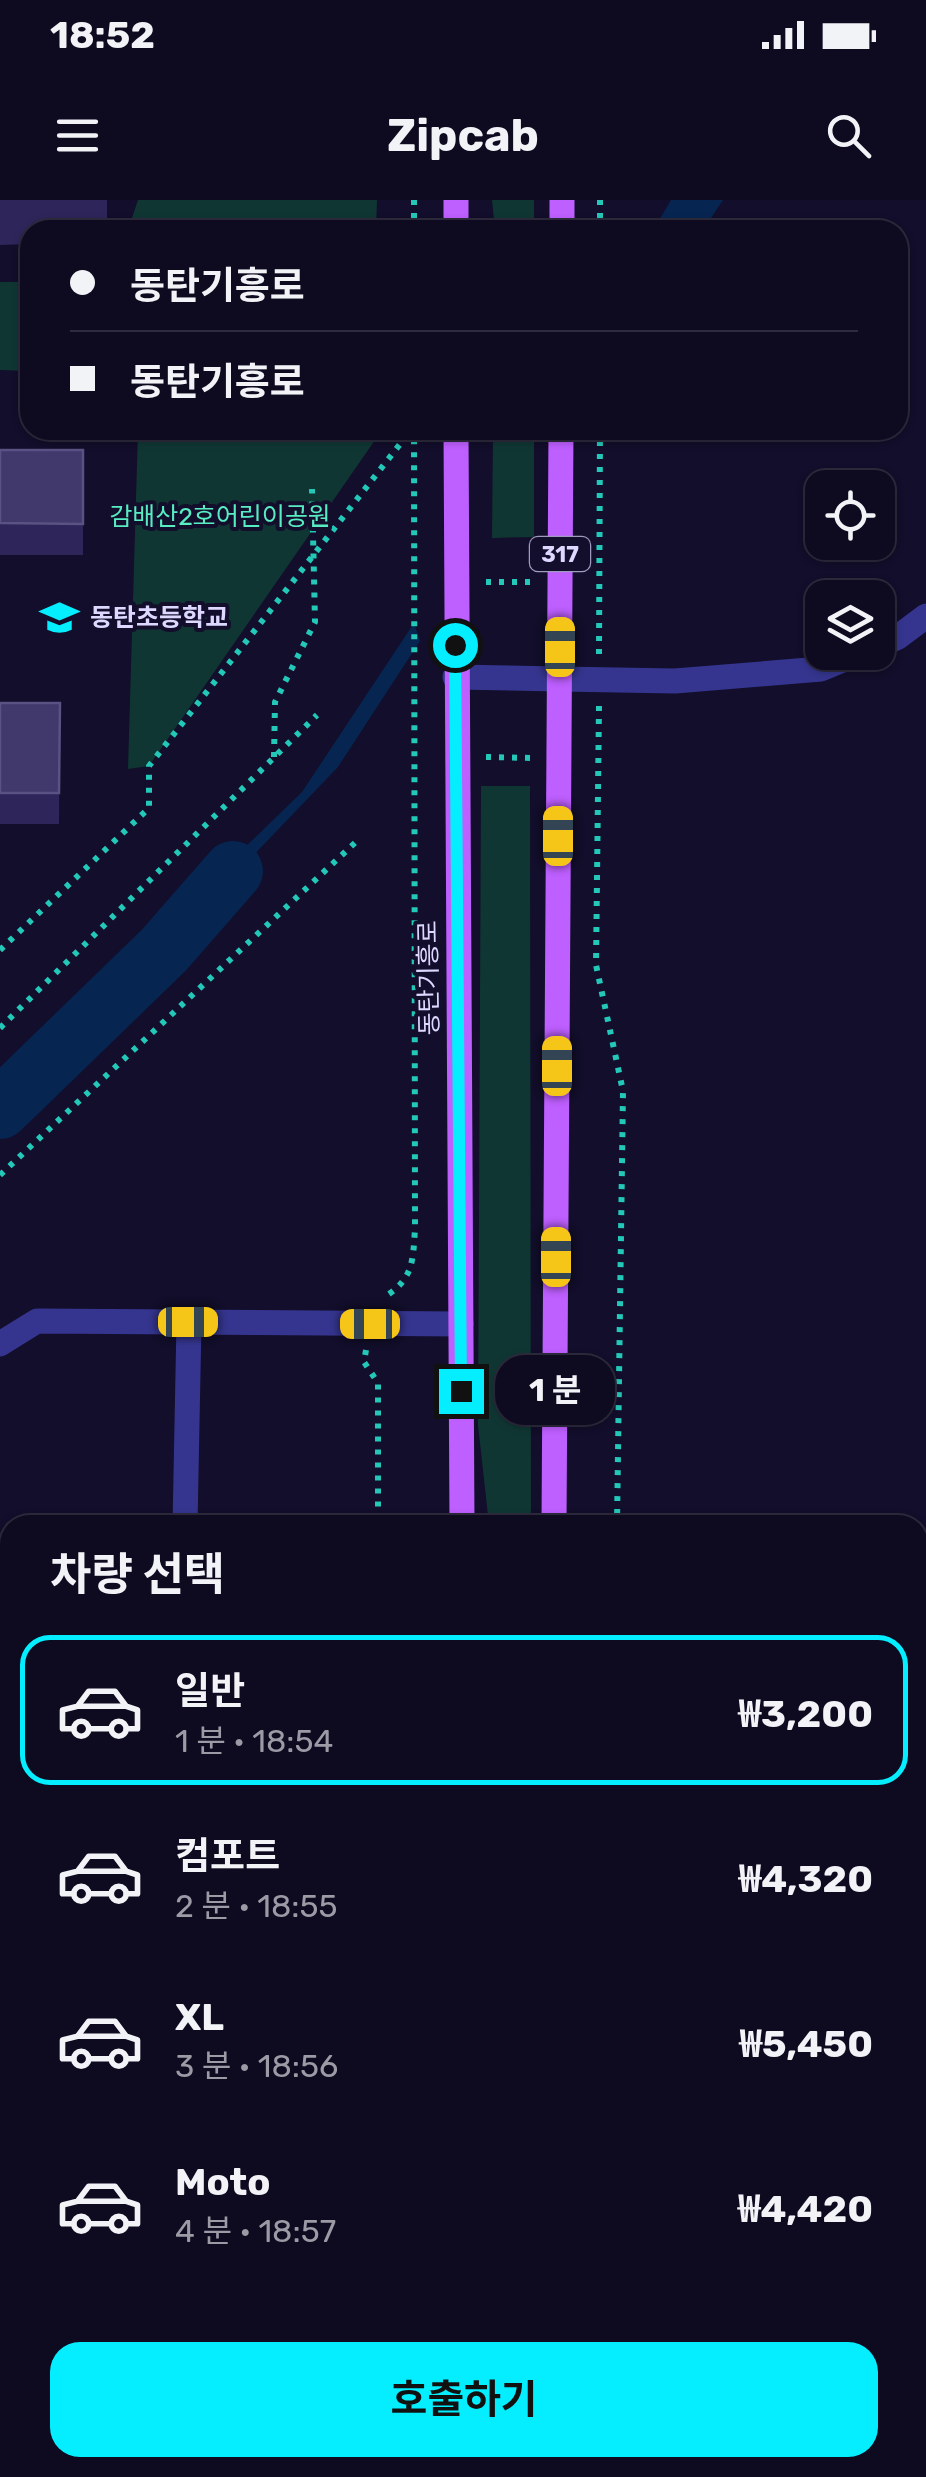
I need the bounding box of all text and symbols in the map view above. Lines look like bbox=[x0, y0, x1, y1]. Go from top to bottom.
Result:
text: 18:52 bbox=[50, 12, 155, 58]
icon: menu bbox=[50, 108, 105, 163]
icon: search bbox=[821, 108, 876, 163]
text: Zipcab bbox=[387, 109, 539, 162]
text: 동탄기흥로 bbox=[130, 263, 305, 309]
text: 동탄기흥로 bbox=[130, 359, 305, 405]
map controls bbox=[805, 470, 895, 670]
button: locate bbox=[805, 470, 895, 560]
park label: 감배산2호어린이공원 bbox=[109, 502, 331, 531]
road number: 317 bbox=[530, 537, 590, 571]
button: layers bbox=[805, 580, 895, 670]
school or university icon: 동탄초등학교 bbox=[39, 596, 81, 638]
place label: 동탄초등학교 bbox=[90, 603, 228, 632]
car bbox=[545, 617, 575, 677]
route start bbox=[433, 623, 478, 668]
car bbox=[543, 806, 573, 866]
street label: 동탄기흥로 bbox=[413, 920, 444, 1036]
car bbox=[542, 1036, 572, 1096]
car bbox=[541, 1227, 571, 1287]
car bbox=[158, 1307, 218, 1337]
car bbox=[340, 1309, 400, 1339]
callout: 1 분 bbox=[496, 1356, 616, 1426]
route end bbox=[439, 1369, 484, 1414]
text: 1 분 bbox=[529, 1371, 581, 1409]
text: 차량 선택 bbox=[50, 1548, 225, 1601]
icon: car bbox=[55, 1665, 145, 1755]
text: 일반 bbox=[175, 1668, 245, 1714]
text: ₩3,200 bbox=[739, 1691, 873, 1737]
text: 1 분 · 18:54 bbox=[175, 1722, 333, 1760]
icon: car bbox=[55, 1830, 145, 1920]
text: 컴포트 bbox=[175, 1833, 280, 1879]
text: ₩4,320 bbox=[739, 1856, 873, 1902]
text: 2 분 · 18:55 bbox=[175, 1887, 338, 1925]
text: XL bbox=[175, 1994, 224, 2040]
icon: car bbox=[55, 1995, 145, 2085]
text: ₩5,450 bbox=[740, 2021, 873, 2067]
text: 3 분 · 18:56 bbox=[175, 2047, 338, 2085]
text: Moto bbox=[175, 2159, 271, 2205]
icon: car bbox=[55, 2160, 145, 2250]
text: ₩4,420 bbox=[738, 2186, 873, 2232]
text: 4 분 · 18:57 bbox=[175, 2212, 336, 2250]
button: 호출하기 bbox=[50, 2342, 878, 2457]

